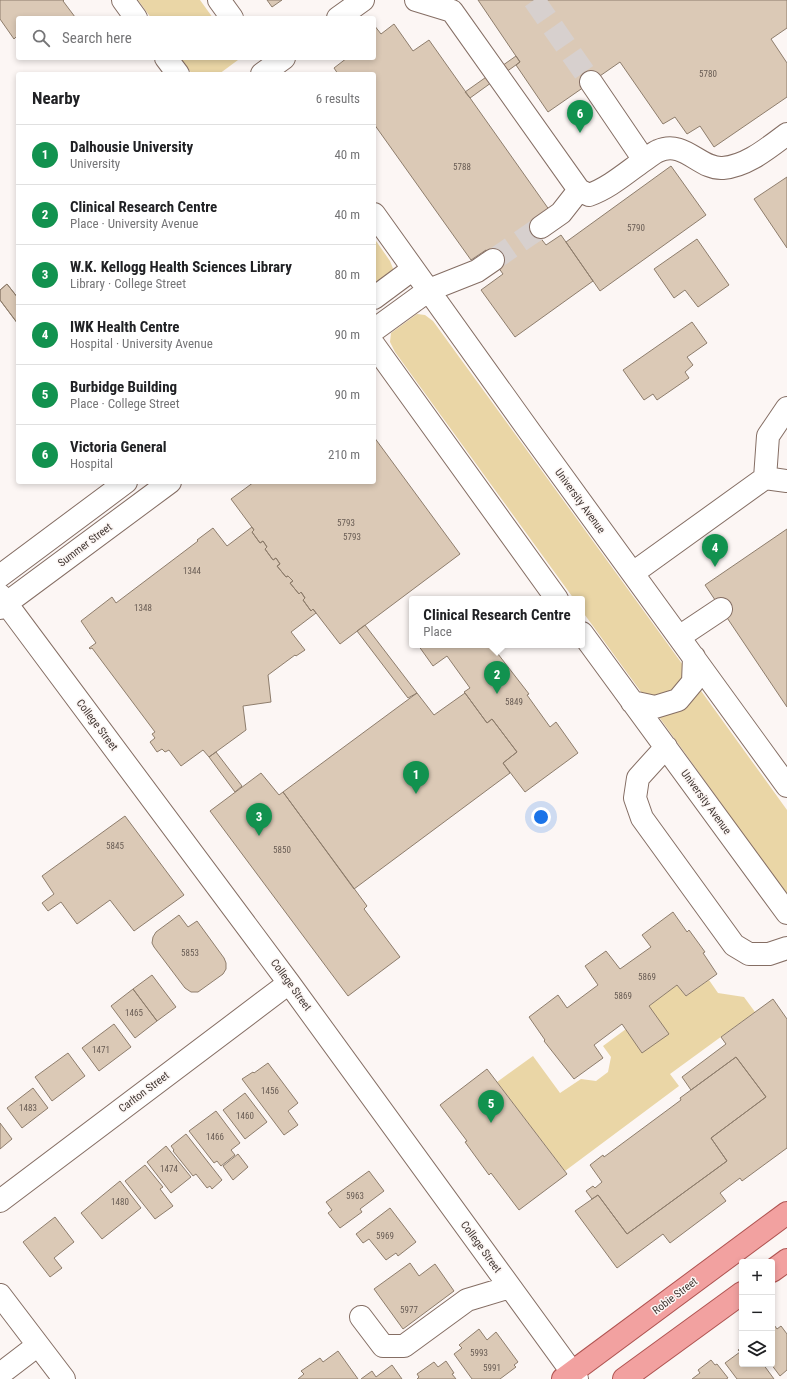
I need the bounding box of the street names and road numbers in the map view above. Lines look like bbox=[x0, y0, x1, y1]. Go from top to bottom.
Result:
street label: University Avenue bbox=[552, 466, 608, 536]
street label: Summer Street bbox=[55, 520, 115, 570]
street label: College Street bbox=[74, 697, 120, 753]
street label: University Avenue bbox=[678, 767, 734, 837]
street label: College Street bbox=[268, 957, 314, 1013]
street label: Carlton Street bbox=[116, 1069, 172, 1115]
street label: College Street bbox=[458, 1219, 504, 1275]
street label: Robie Street bbox=[650, 1275, 700, 1317]

